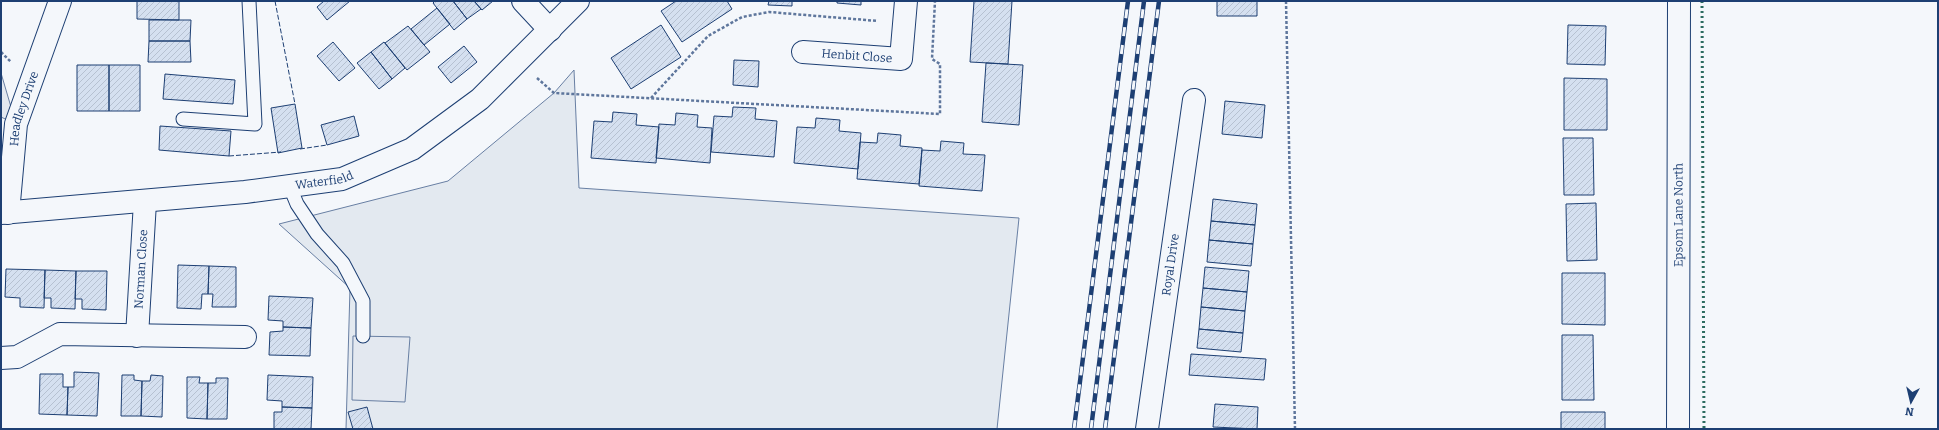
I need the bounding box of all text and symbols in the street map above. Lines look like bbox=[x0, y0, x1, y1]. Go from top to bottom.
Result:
street label: Henbit Close bbox=[821, 46, 893, 65]
street label: Headley Drive bbox=[7, 69, 41, 147]
street label: Epsom Lane North bbox=[1671, 162, 1686, 267]
street label: Waterfield bbox=[294, 168, 355, 192]
street label: Norman Close bbox=[132, 229, 150, 309]
street label: Royal Drive bbox=[1159, 233, 1182, 297]
north arrow bbox=[1891, 382, 1931, 422]
text: N bbox=[1904, 404, 1915, 418]

